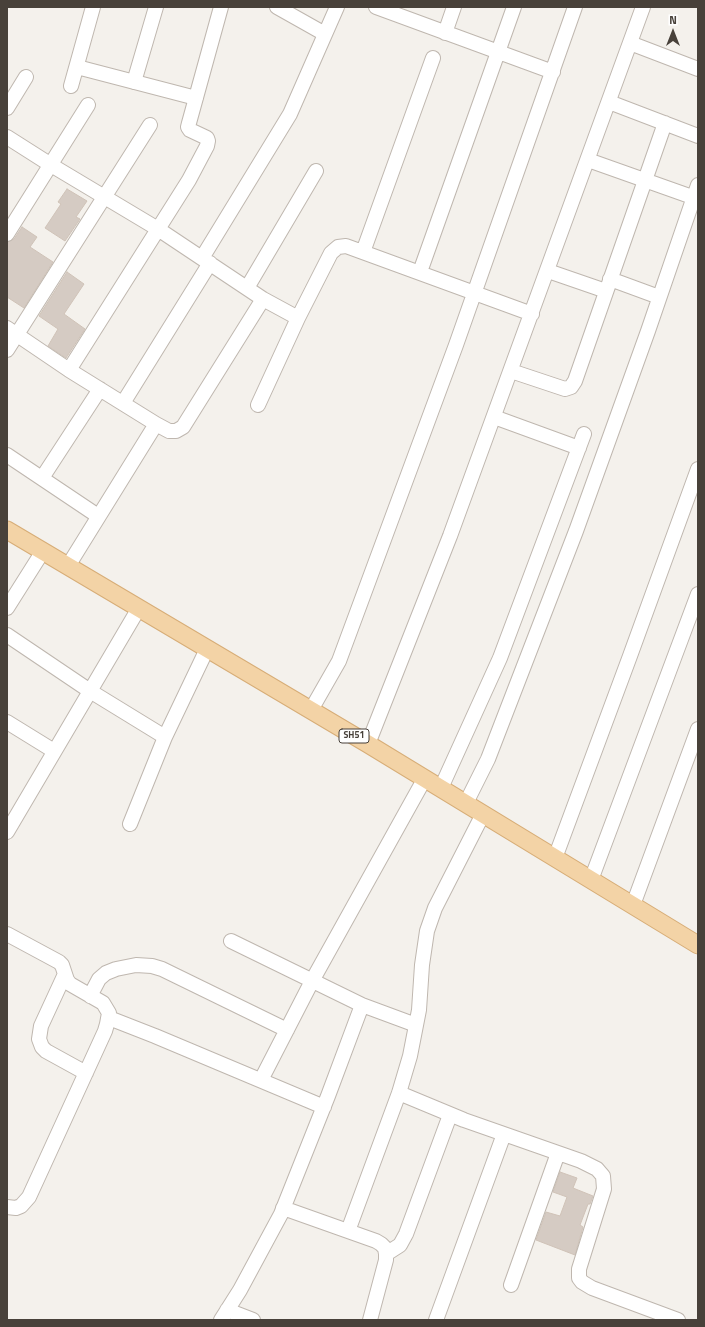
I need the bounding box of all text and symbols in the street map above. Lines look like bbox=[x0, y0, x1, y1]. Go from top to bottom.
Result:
north arrow bbox=[653, 12, 693, 52]
text: N bbox=[669, 12, 677, 28]
road number: SH51 bbox=[339, 729, 369, 743]

